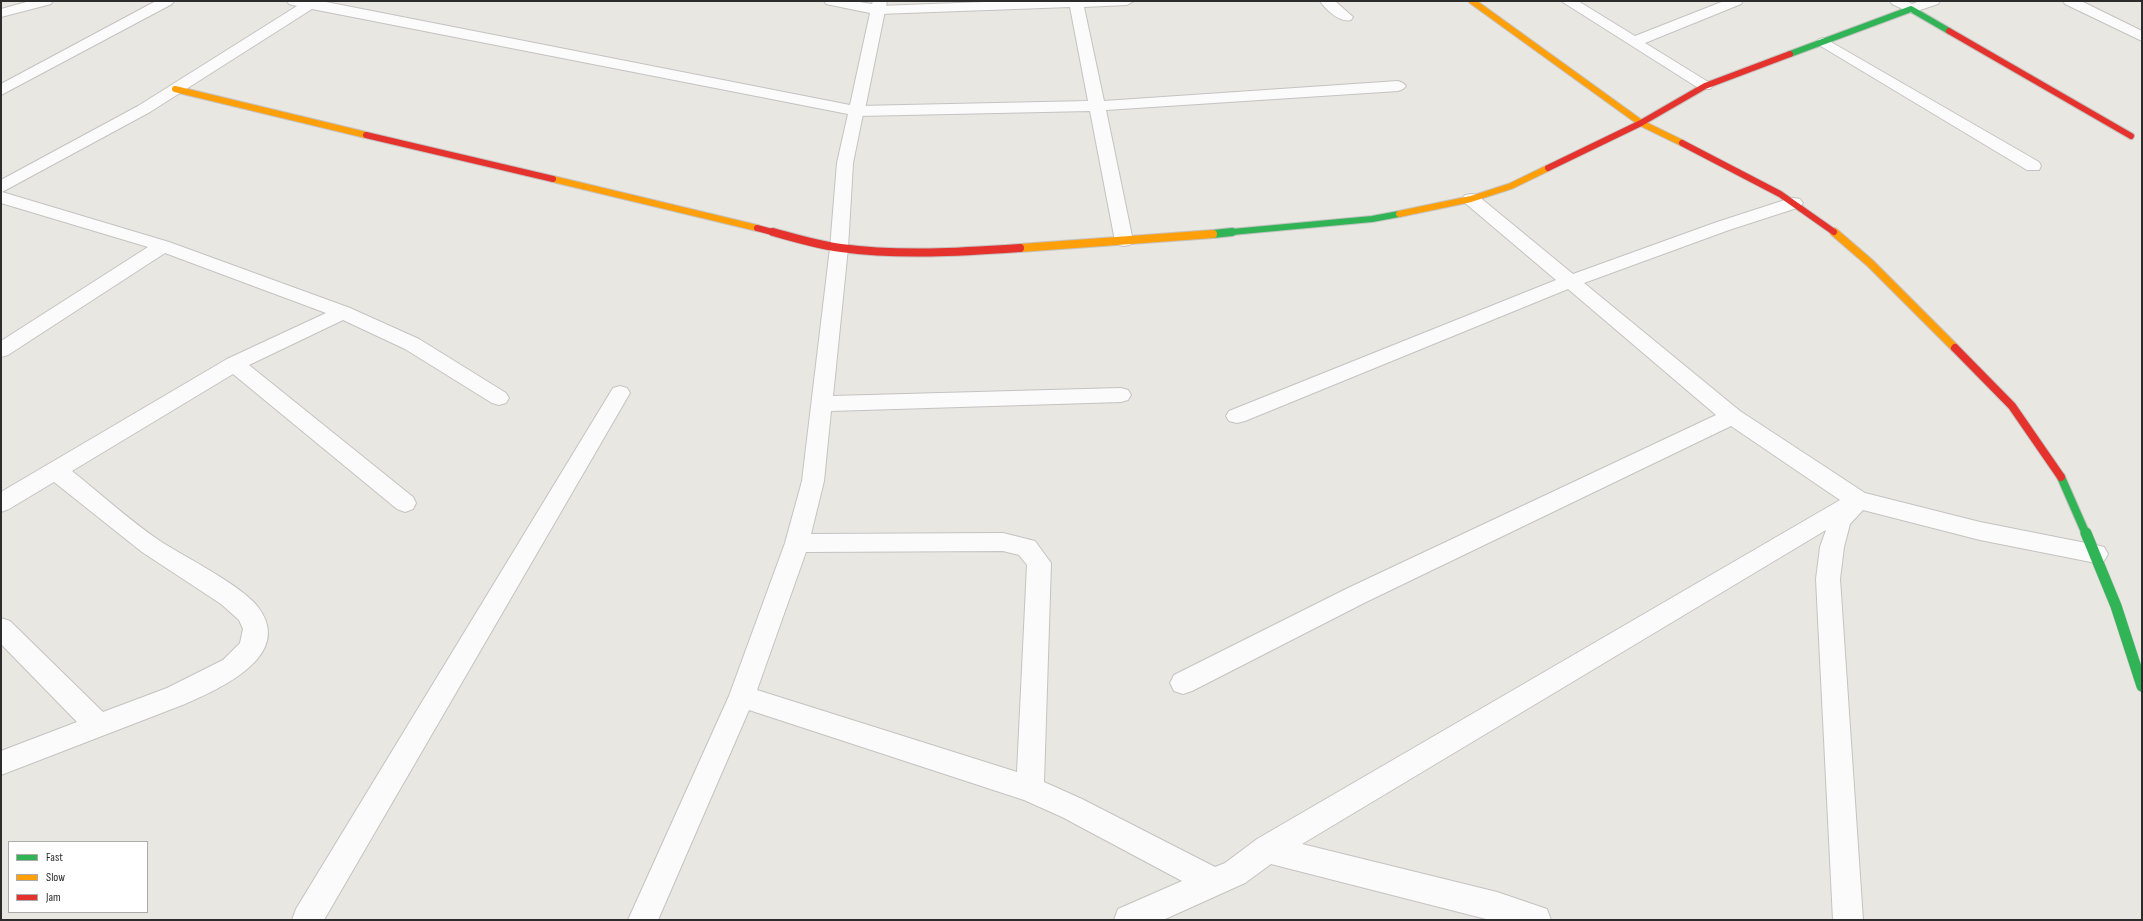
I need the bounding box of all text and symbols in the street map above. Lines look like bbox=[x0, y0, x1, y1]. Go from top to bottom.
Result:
legend bbox=[8, 841, 148, 913]
text: Fast bbox=[46, 850, 63, 865]
text: Slow bbox=[46, 870, 65, 885]
text: Jam bbox=[46, 890, 61, 905]

